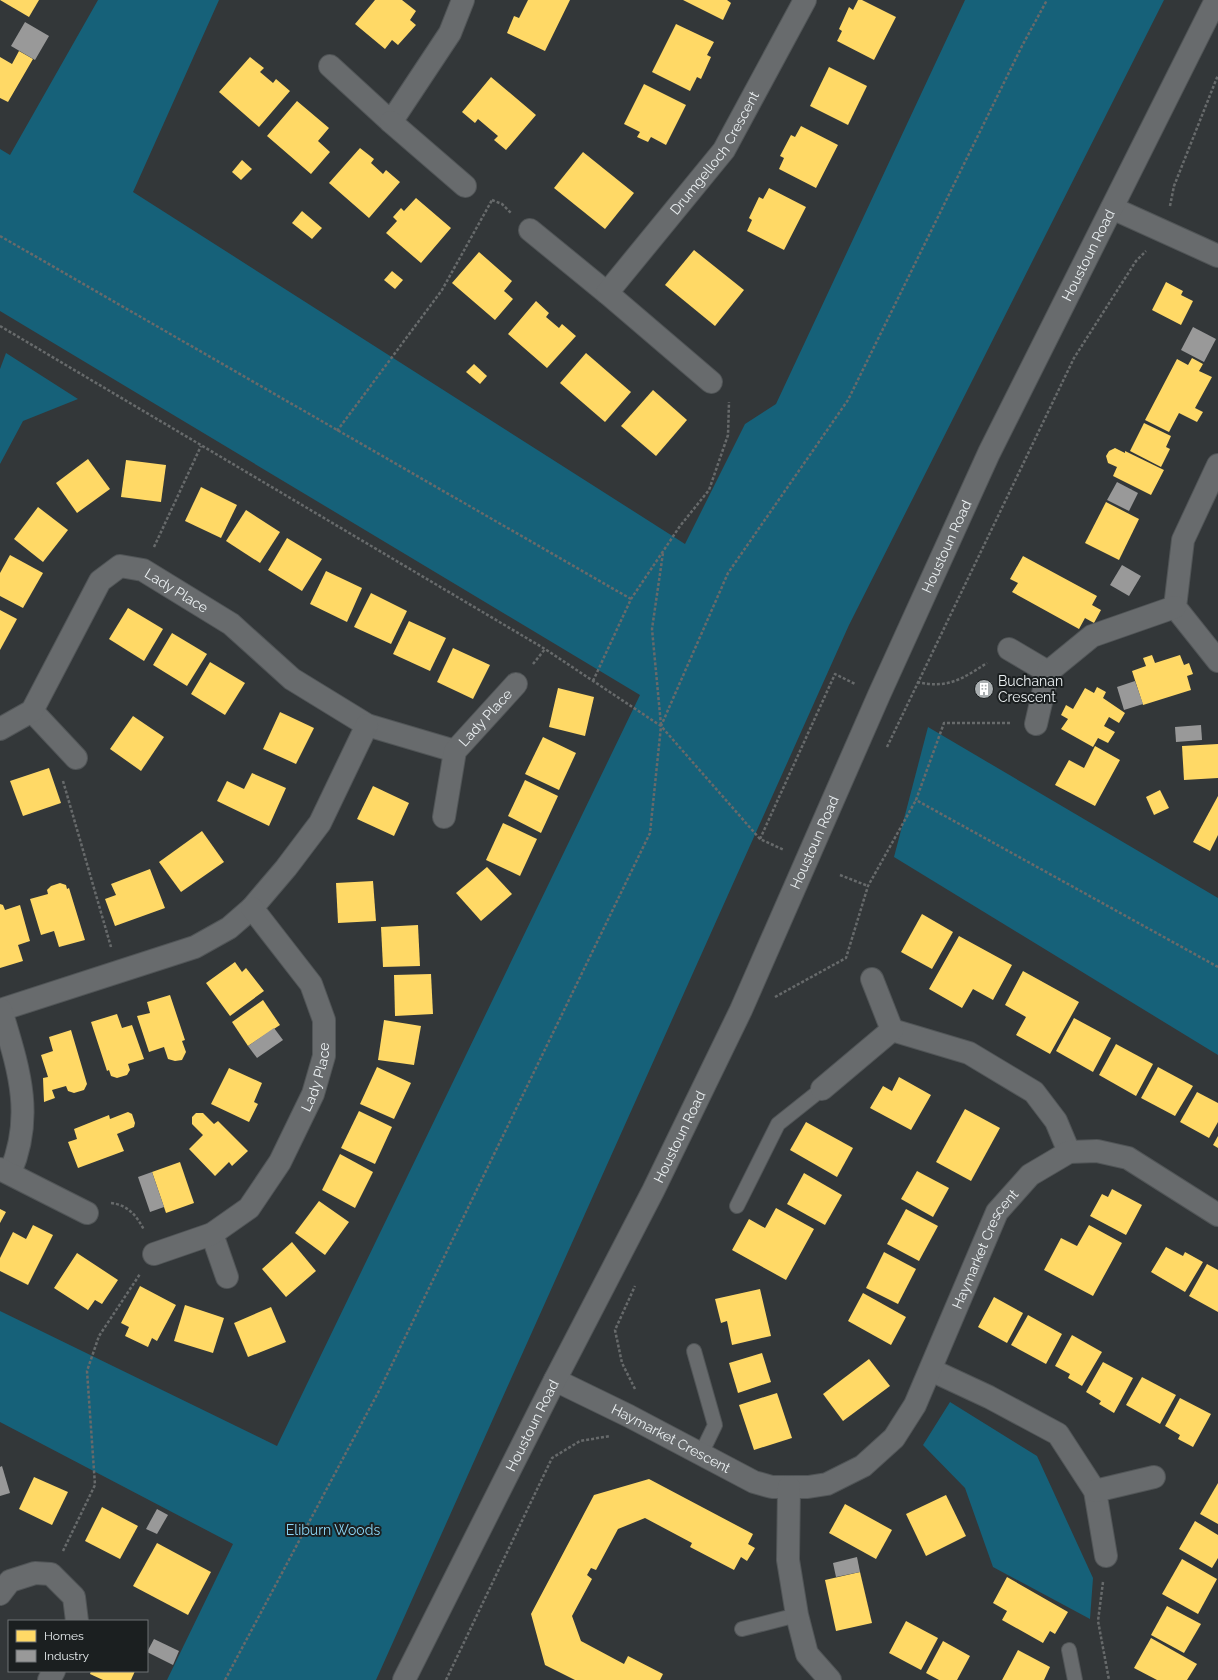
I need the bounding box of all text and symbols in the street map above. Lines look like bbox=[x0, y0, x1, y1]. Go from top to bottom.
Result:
street label: Drumgelloch Crescent bbox=[667, 88, 762, 218]
street label: Houstoun Road bbox=[1059, 207, 1118, 304]
street label: Houstoun Road bbox=[918, 498, 975, 595]
street label: Lady Place bbox=[142, 565, 211, 616]
place label: Buchanan Crescent bbox=[998, 673, 1063, 705]
building icon: Buchanan Crescent bbox=[973, 678, 995, 700]
street label: Lady Place bbox=[455, 686, 515, 749]
street label: Houstoun Road bbox=[787, 793, 842, 892]
street label: Lady Place bbox=[298, 1043, 332, 1114]
street label: Houstoun Road bbox=[650, 1088, 708, 1185]
street label: Haymarket Crescent bbox=[949, 1186, 1022, 1311]
street label: Houstoun Road bbox=[502, 1377, 562, 1474]
street label: Haymarket Crescent bbox=[609, 1401, 734, 1476]
park label: Eliburn Woods bbox=[286, 1522, 380, 1538]
legend bbox=[8, 1620, 148, 1672]
text: Homes bbox=[44, 1629, 84, 1643]
text: Industry bbox=[44, 1649, 90, 1663]

